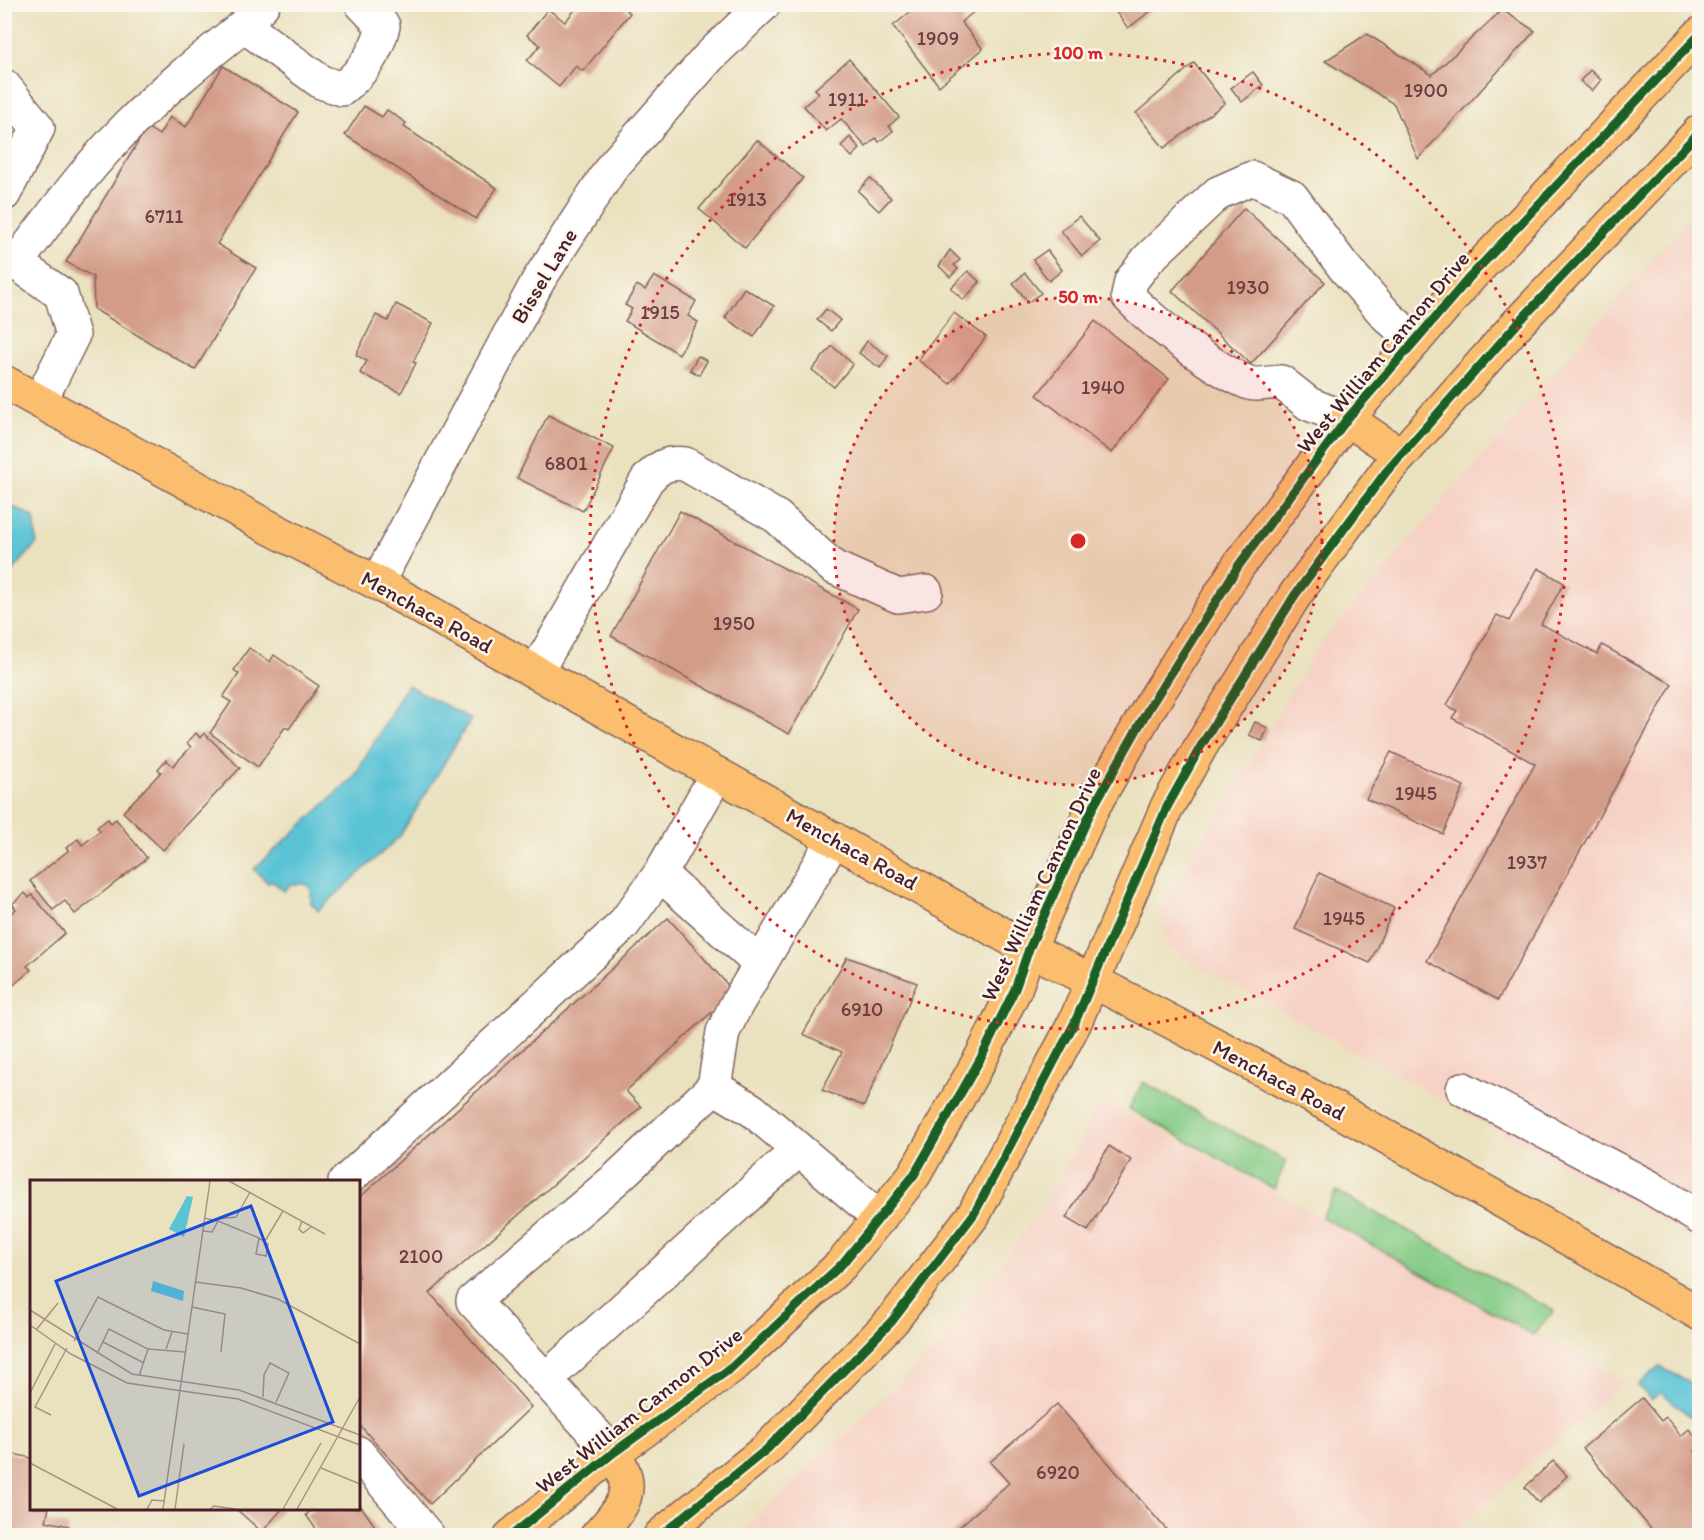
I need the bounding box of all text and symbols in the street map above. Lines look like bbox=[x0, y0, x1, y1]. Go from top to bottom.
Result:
house number: 1909 bbox=[917, 26, 959, 50]
text: 100 m bbox=[1053, 42, 1104, 64]
house number: 1900 bbox=[1404, 78, 1448, 102]
house number: 1911 bbox=[828, 87, 866, 111]
house number: 1913 bbox=[727, 187, 767, 211]
house number: 6711 bbox=[144, 204, 184, 228]
street label: Bissel Lane bbox=[505, 223, 583, 329]
street label: West William Cannon Drive bbox=[1291, 245, 1475, 459]
house number: 1930 bbox=[1227, 275, 1269, 299]
text: 50 m bbox=[1058, 286, 1099, 308]
house number: 1915 bbox=[640, 300, 680, 324]
house number: 1940 bbox=[1081, 375, 1125, 399]
house number: 6801 bbox=[544, 451, 588, 475]
centre of rings bbox=[1068, 531, 1088, 551]
street label: Menchaca Road bbox=[356, 565, 498, 659]
house number: 1950 bbox=[713, 611, 755, 635]
street label: West William Cannon Drive bbox=[975, 763, 1107, 1005]
house number: 1945 bbox=[1395, 781, 1437, 805]
street label: Menchaca Road bbox=[781, 802, 923, 896]
house number: 1937 bbox=[1507, 850, 1547, 874]
house number: 1945 bbox=[1323, 906, 1365, 930]
house number: 6910 bbox=[841, 997, 883, 1021]
street label: Menchaca Road bbox=[1208, 1034, 1350, 1126]
inset map bbox=[30, 1180, 360, 1510]
house number: 2100 bbox=[399, 1244, 443, 1268]
street label: West William Cannon Drive bbox=[530, 1321, 748, 1499]
house number: 6920 bbox=[1036, 1460, 1080, 1484]

